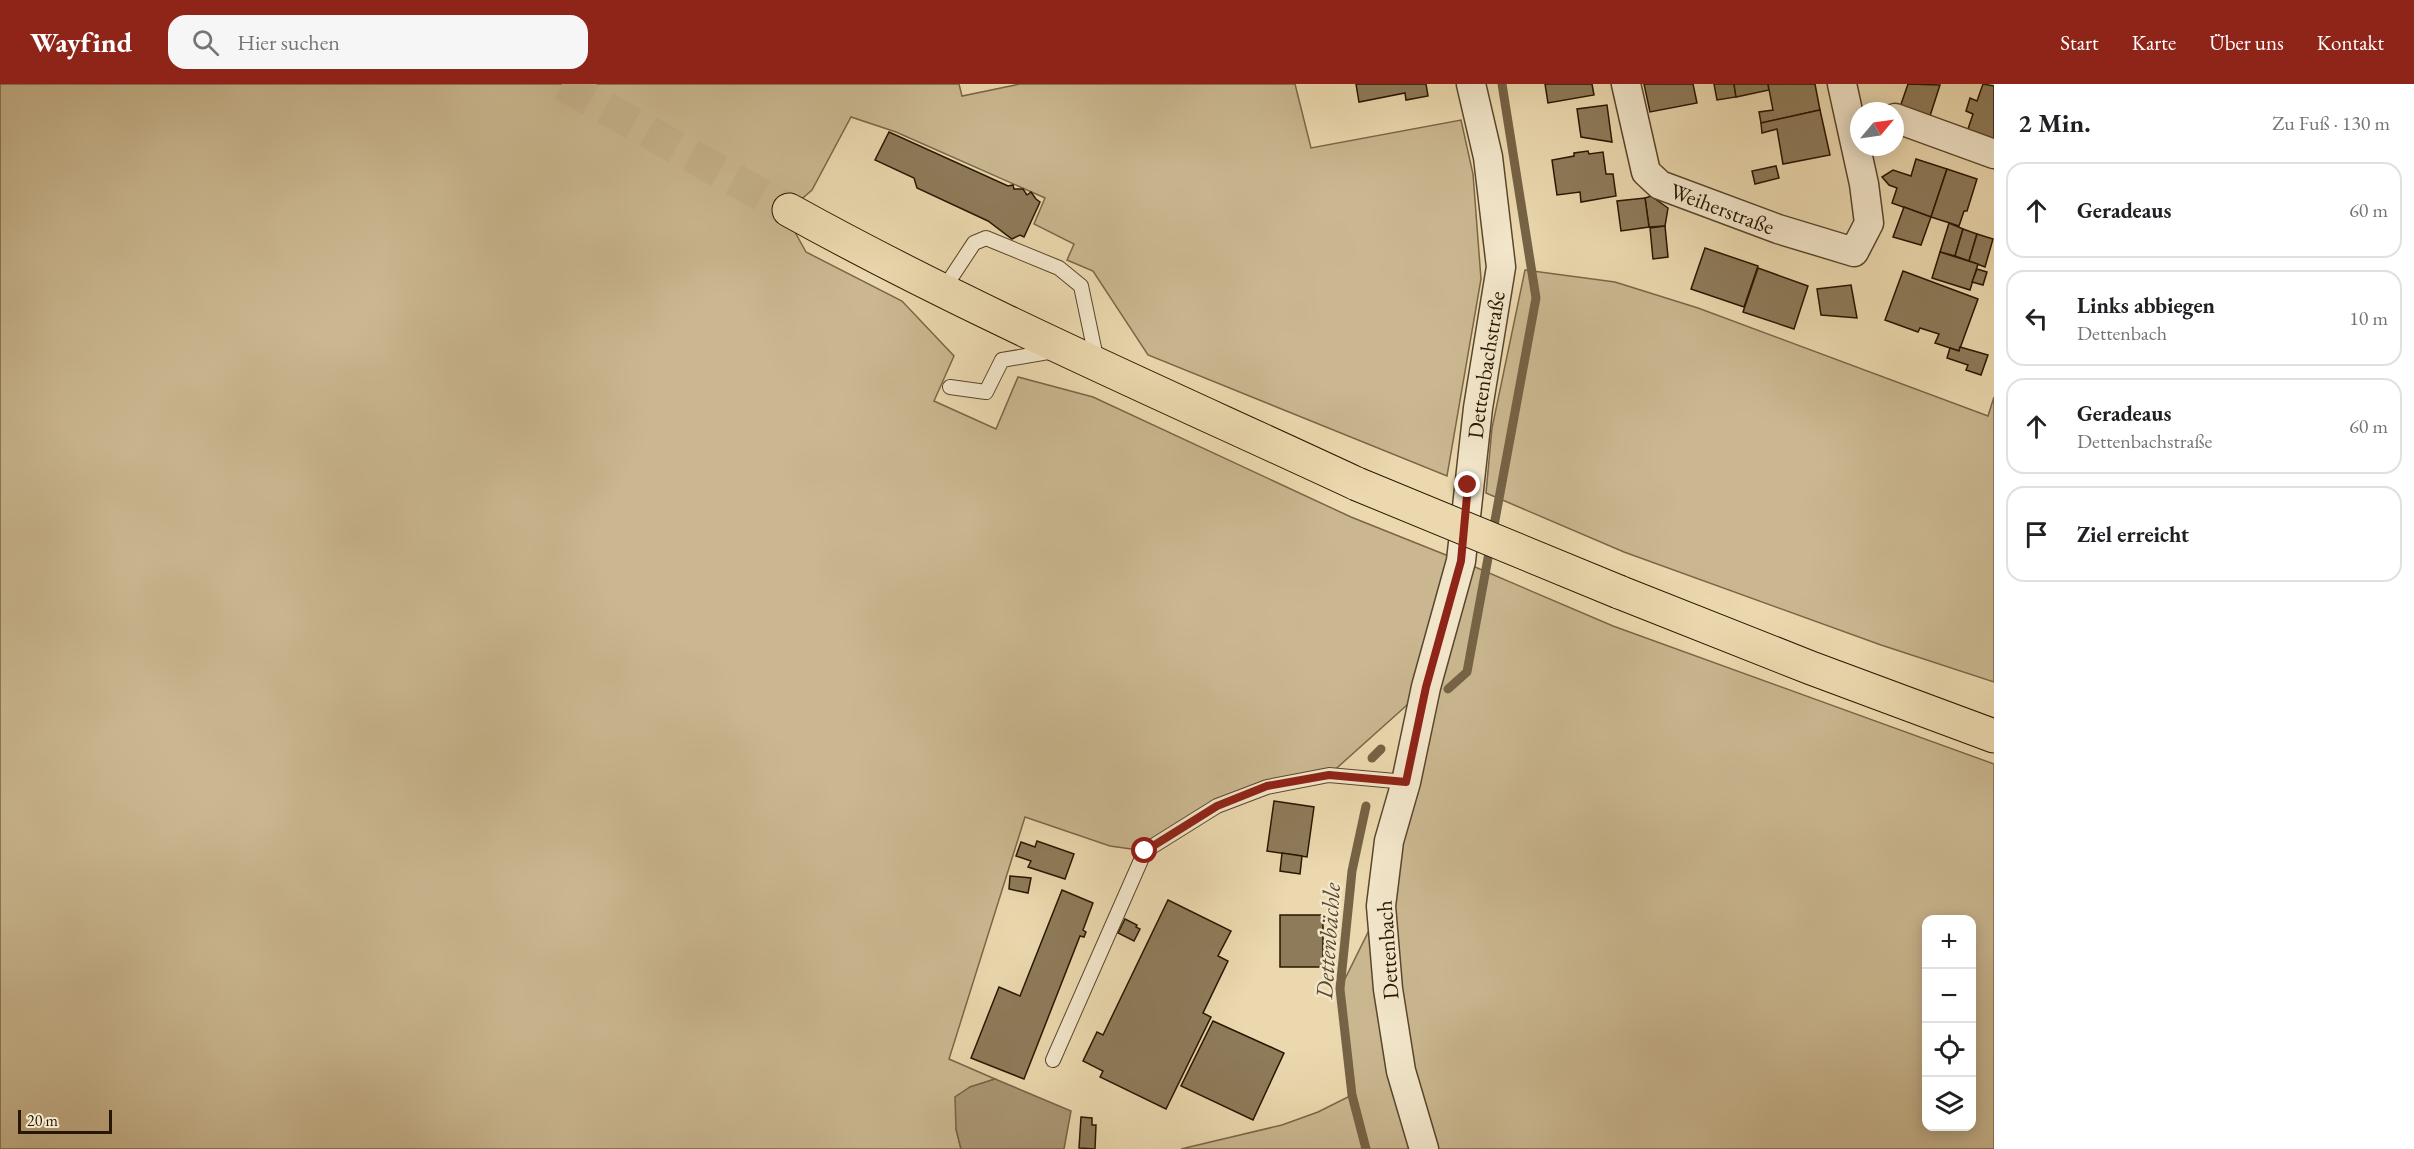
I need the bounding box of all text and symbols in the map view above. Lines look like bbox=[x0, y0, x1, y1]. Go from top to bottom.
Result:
search box bbox=[168, 15, 588, 69]
text: Wayfind bbox=[30, 24, 132, 60]
icon: search bbox=[189, 26, 222, 59]
text: Hier suchen bbox=[237, 28, 340, 57]
text: Start bbox=[2060, 29, 2099, 56]
text: Karte bbox=[2132, 29, 2176, 56]
text: Über uns bbox=[2209, 29, 2284, 56]
text: Kontakt bbox=[2317, 29, 2384, 56]
north arrow bbox=[1850, 102, 1904, 156]
text: 2 Min. bbox=[2018, 106, 2091, 140]
text: Zu Fuß · 130 m bbox=[2272, 110, 2390, 136]
street label: Weiherstraße bbox=[1666, 176, 1779, 242]
icon: ahead bbox=[2020, 194, 2053, 227]
text: Geradeaus bbox=[2077, 196, 2171, 225]
text: 60 m bbox=[2349, 197, 2388, 223]
street label: Dettenbachstraße bbox=[1461, 289, 1512, 440]
text: Links abbiegen bbox=[2077, 291, 2215, 320]
icon: left bbox=[2020, 302, 2053, 335]
text: 10 m bbox=[2349, 305, 2388, 331]
text: Dettenbach bbox=[2077, 320, 2167, 346]
text: Geradeaus bbox=[2077, 399, 2171, 428]
icon: ahead bbox=[2020, 410, 2053, 443]
text: 60 m bbox=[2349, 413, 2388, 439]
text: Dettenbachstraße bbox=[2077, 428, 2212, 454]
route end bbox=[1454, 471, 1480, 497]
icon: arrive bbox=[2020, 518, 2053, 551]
text: Ziel erreicht bbox=[2077, 520, 2189, 549]
route start bbox=[1131, 837, 1157, 863]
water label: Dettenbächle bbox=[1308, 881, 1347, 1001]
street label: Dettenbach bbox=[1370, 900, 1405, 1000]
map controls bbox=[1922, 915, 1976, 1131]
button: + bbox=[1922, 915, 1976, 969]
button: − bbox=[1922, 969, 1976, 1023]
button: locate bbox=[1922, 1023, 1976, 1077]
button: layers bbox=[1922, 1077, 1976, 1131]
scale bar bbox=[18, 1107, 112, 1134]
text: 20 m bbox=[27, 1110, 58, 1131]

